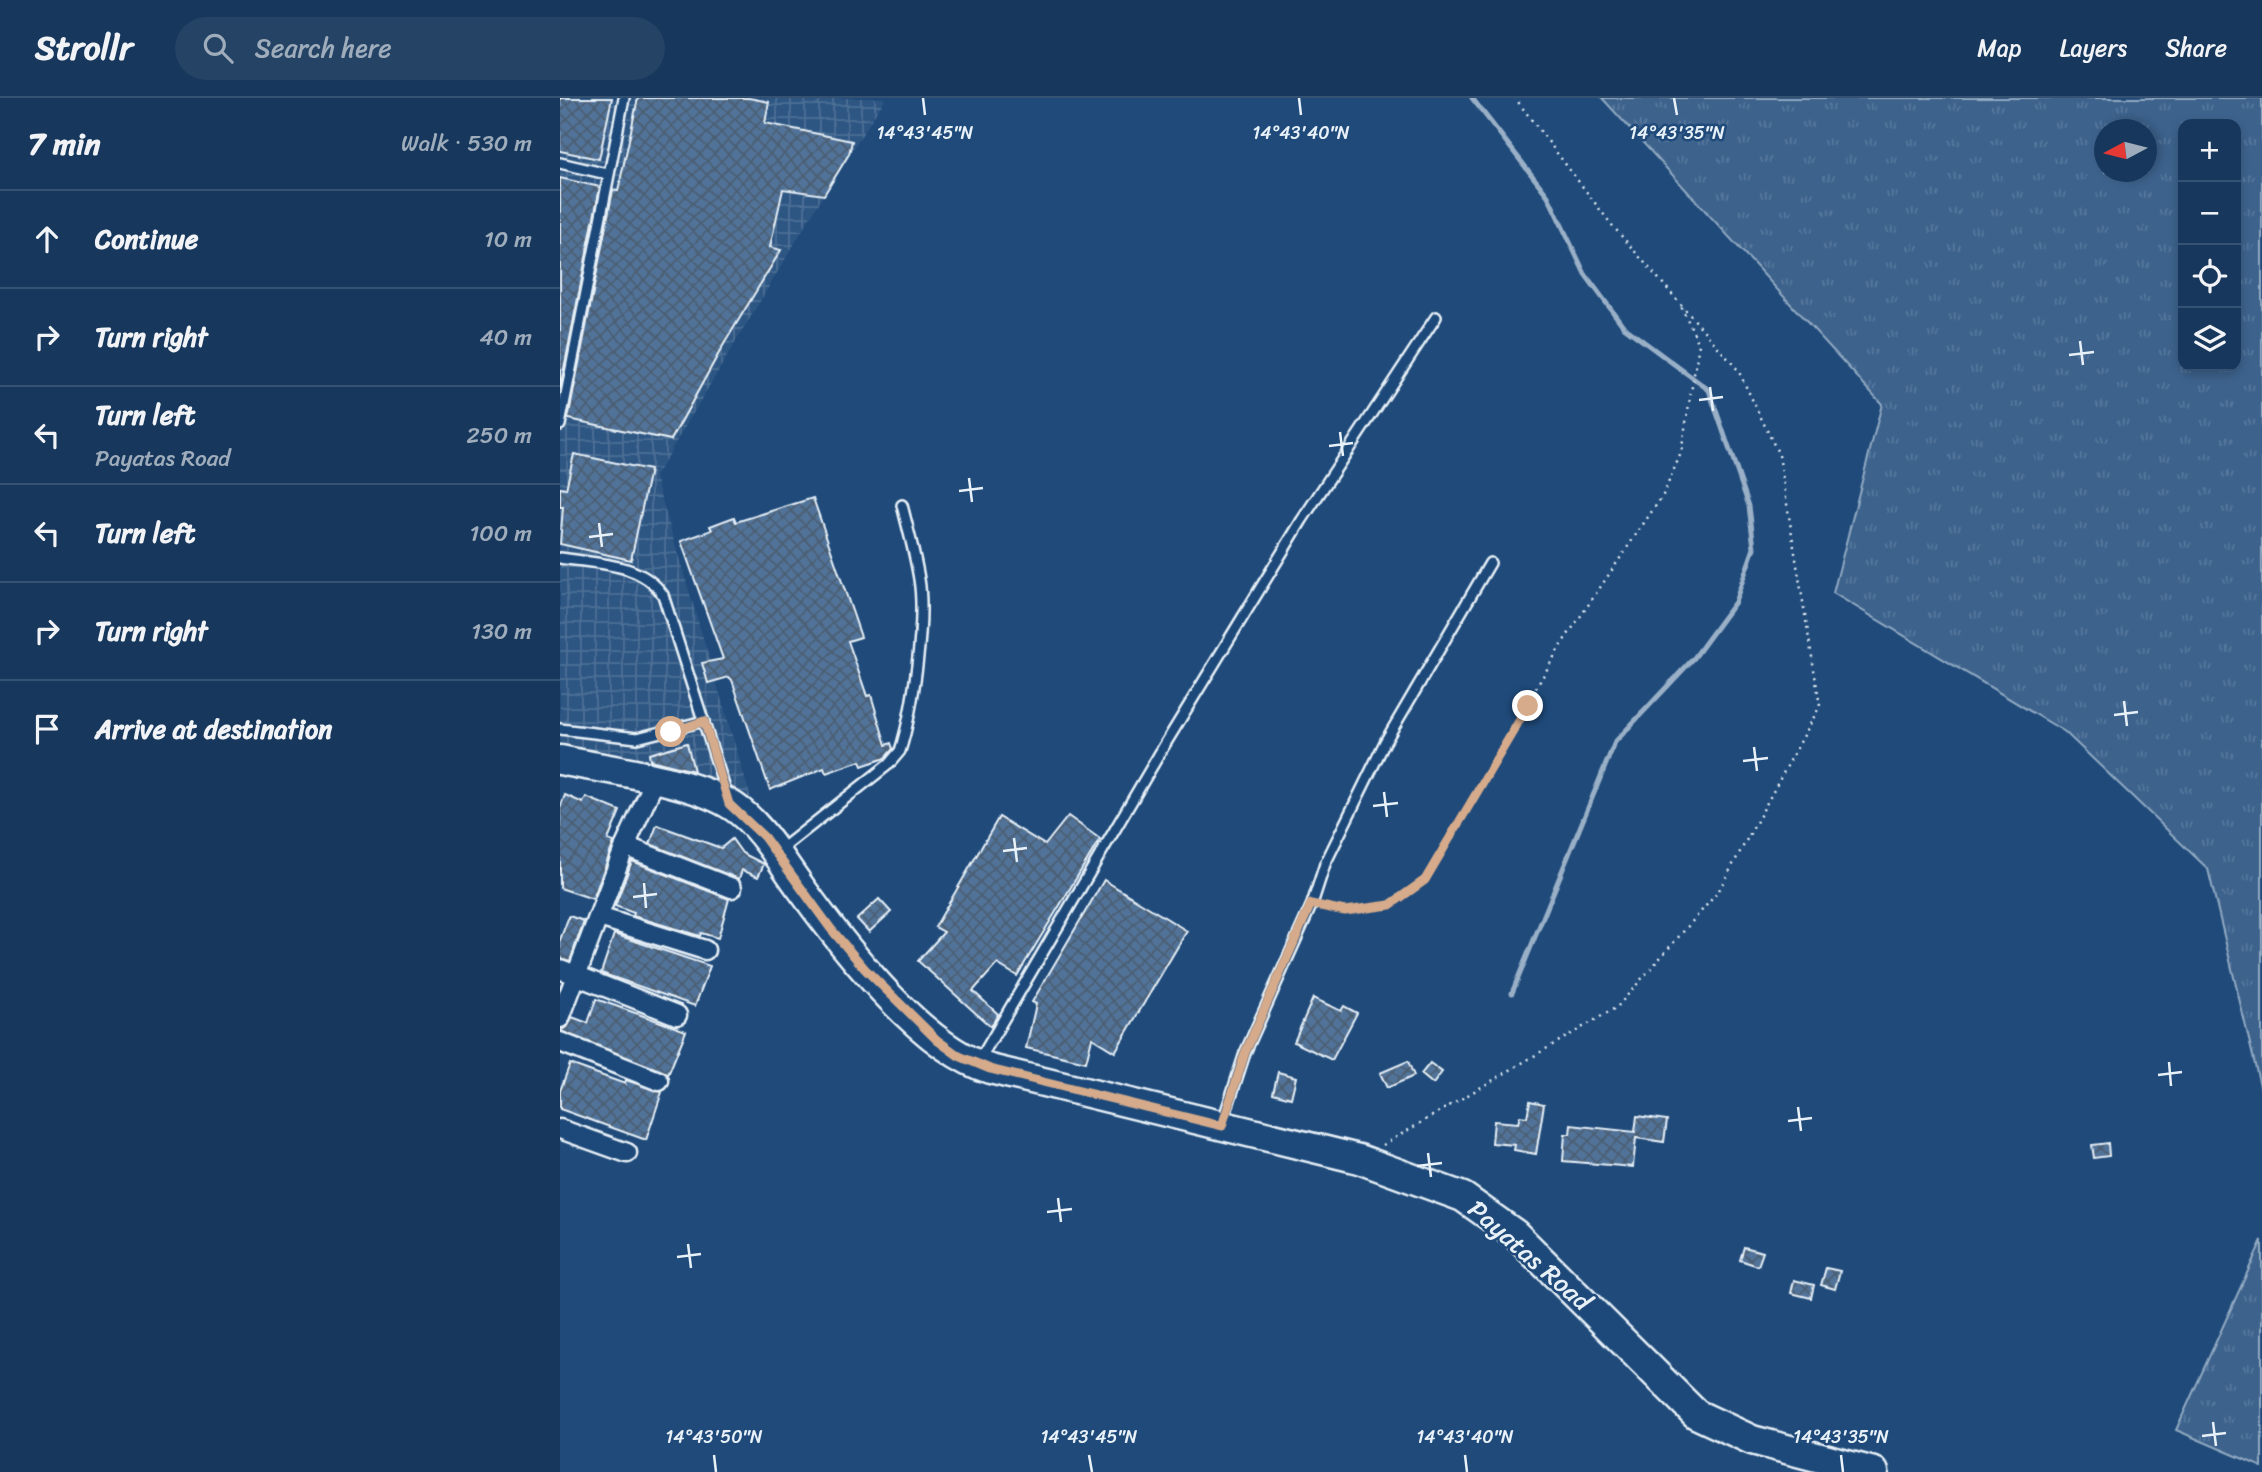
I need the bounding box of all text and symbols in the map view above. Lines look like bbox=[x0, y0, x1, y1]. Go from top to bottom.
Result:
search box bbox=[175, 17, 665, 80]
text: Strollr bbox=[35, 19, 133, 77]
text: Search here bbox=[255, 25, 392, 71]
text: Map bbox=[1977, 27, 2022, 69]
text: Layers bbox=[2060, 27, 2127, 69]
text: Share bbox=[2165, 27, 2227, 69]
icon: search bbox=[199, 29, 237, 67]
text: 7 min bbox=[28, 117, 100, 171]
text: 14°43'45"N bbox=[877, 117, 974, 149]
text: 14°43'40"N bbox=[1252, 117, 1350, 149]
text: 14°43'35"N bbox=[1629, 117, 1725, 149]
north arrow bbox=[2094, 119, 2157, 182]
map controls bbox=[2178, 119, 2241, 371]
button: + bbox=[2178, 119, 2241, 182]
text: Walk · 530 m bbox=[401, 123, 532, 164]
button: − bbox=[2178, 182, 2241, 245]
text: Continue bbox=[95, 216, 198, 262]
text: 10 m bbox=[484, 219, 532, 260]
icon: ahead bbox=[28, 220, 66, 258]
button: locate bbox=[2178, 245, 2241, 308]
button: layers bbox=[2178, 308, 2241, 371]
text: Turn right bbox=[95, 314, 208, 360]
text: 40 m bbox=[479, 317, 532, 358]
icon: right bbox=[28, 318, 66, 356]
text: Turn left bbox=[95, 392, 195, 438]
text: 250 m bbox=[466, 415, 532, 456]
icon: left bbox=[28, 416, 66, 454]
text: Payatas Road bbox=[95, 438, 230, 479]
text: Turn left bbox=[95, 510, 195, 556]
text: 100 m bbox=[469, 513, 532, 554]
icon: left bbox=[28, 514, 66, 552]
text: Turn right bbox=[95, 608, 208, 654]
text: 130 m bbox=[471, 611, 532, 652]
icon: right bbox=[28, 612, 66, 650]
route end bbox=[1512, 690, 1543, 721]
text: Arrive at destination bbox=[95, 706, 332, 752]
icon: arrive bbox=[28, 710, 66, 748]
route start bbox=[655, 716, 686, 747]
street label: Payatas Road bbox=[1457, 1187, 1605, 1324]
text: 14°43'50"N bbox=[666, 1421, 763, 1453]
text: 14°43'45"N bbox=[1041, 1421, 1138, 1453]
text: 14°43'40"N bbox=[1416, 1421, 1514, 1453]
text: 14°43'35"N bbox=[1793, 1421, 1889, 1453]

